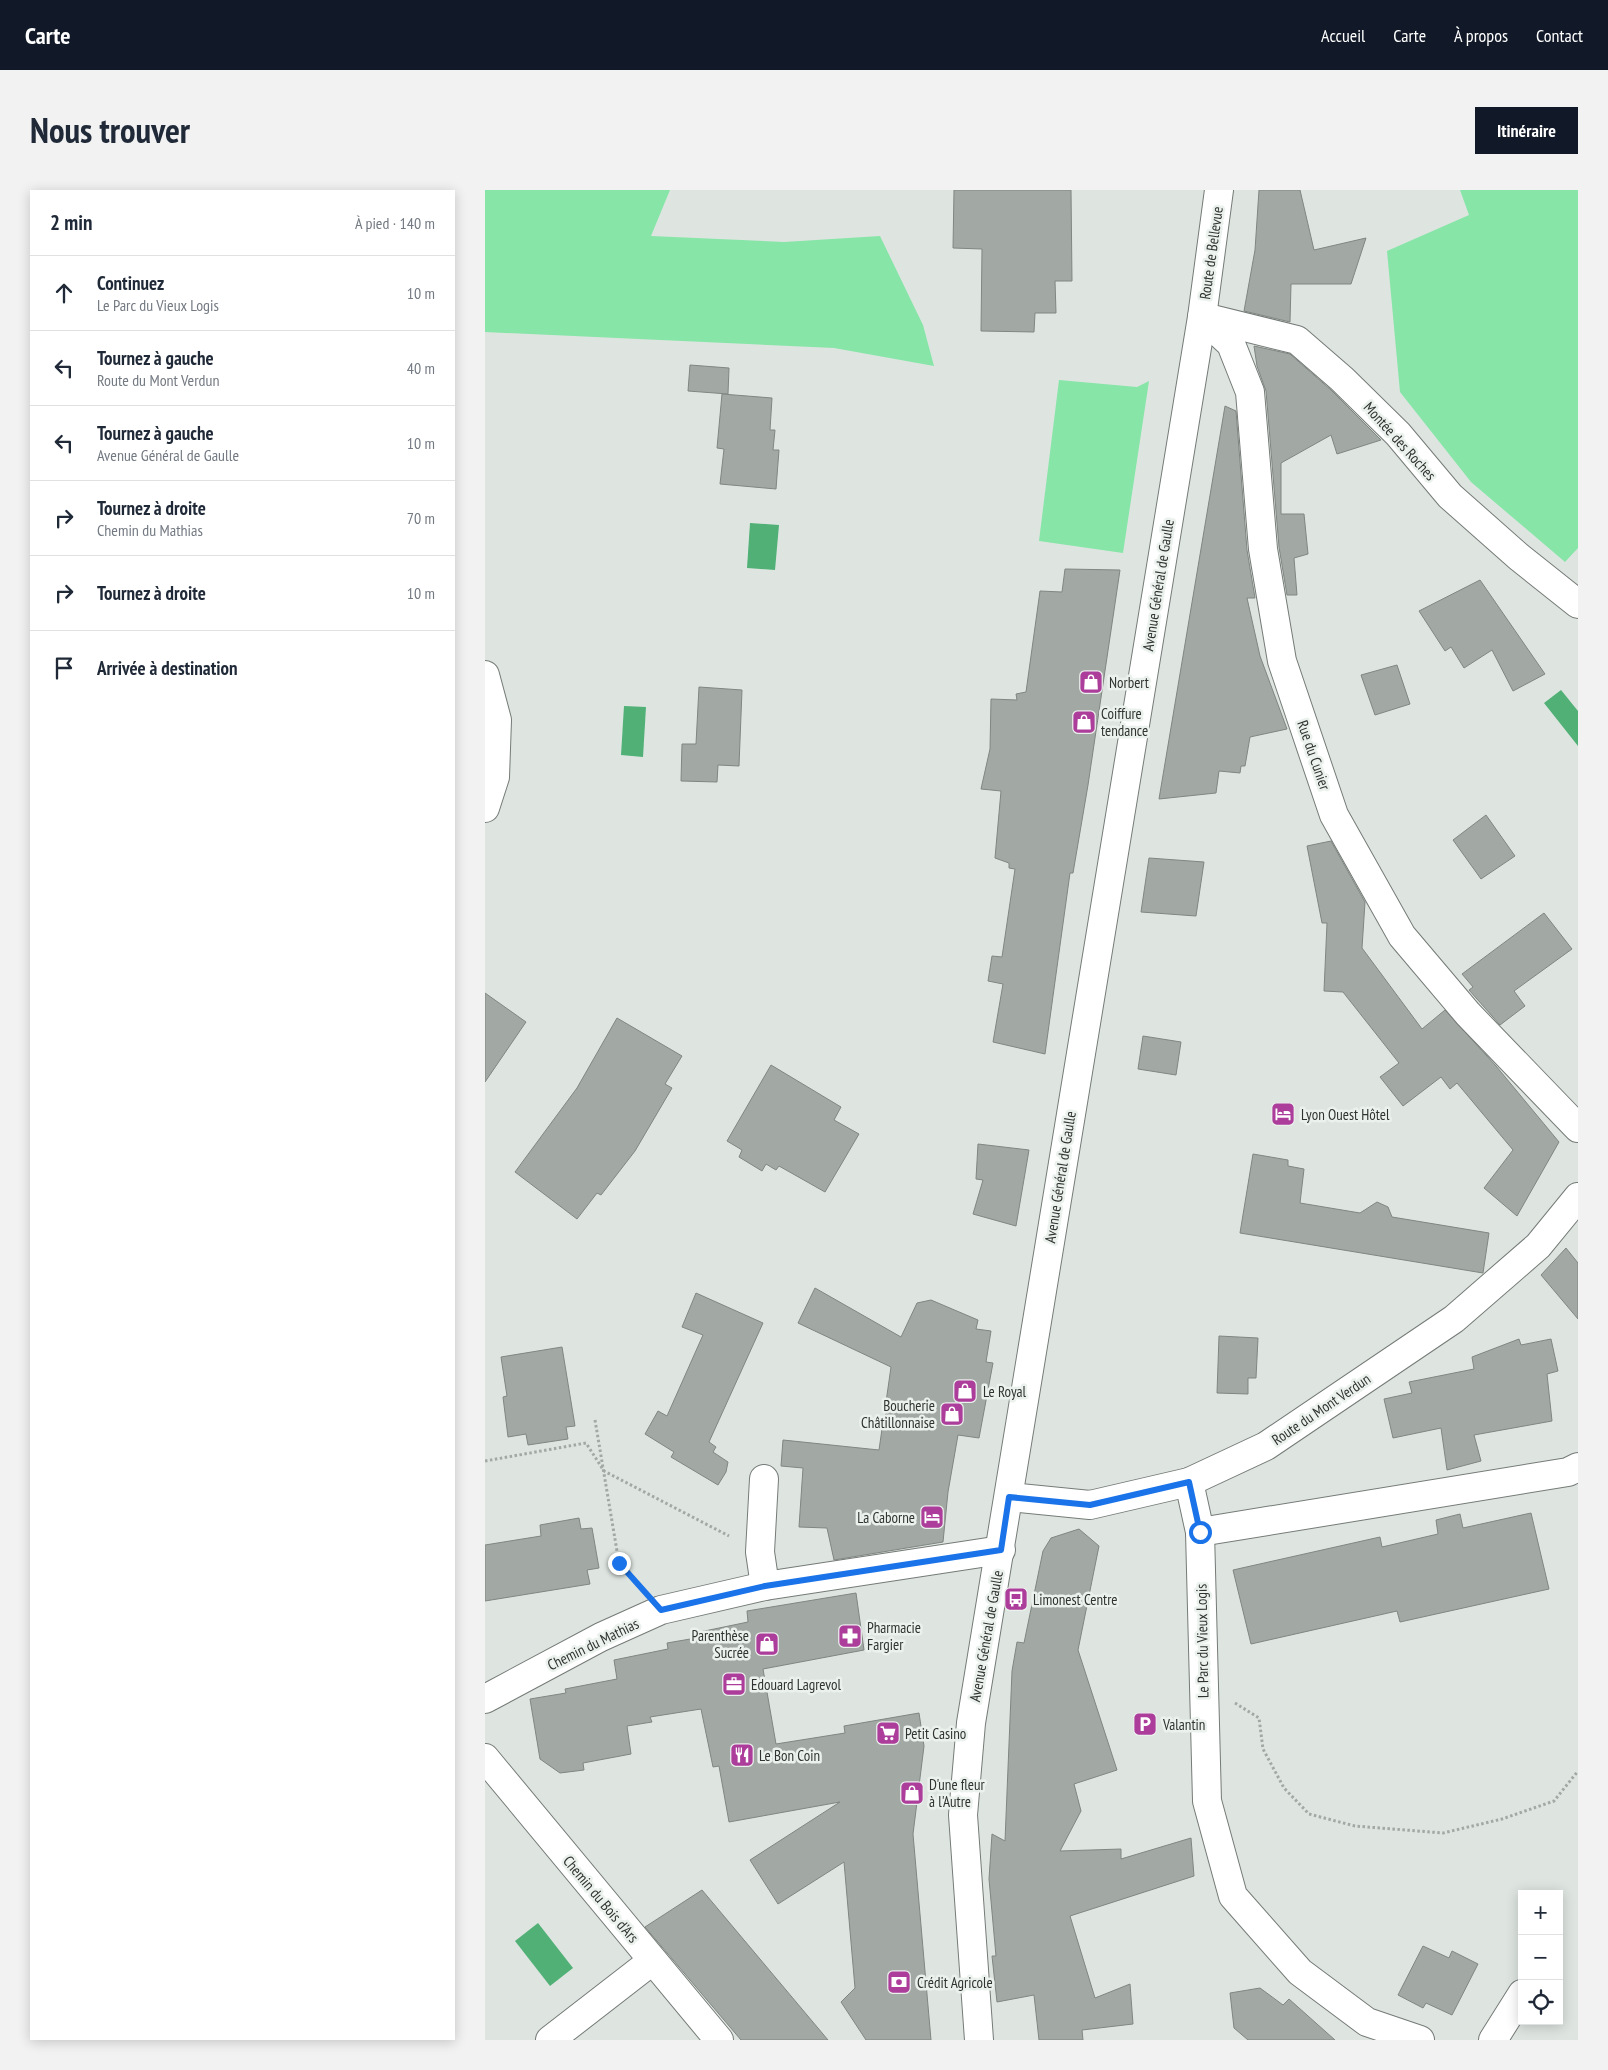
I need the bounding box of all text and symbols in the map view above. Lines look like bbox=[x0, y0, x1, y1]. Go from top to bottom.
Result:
text: Carte bbox=[25, 20, 71, 51]
text: Accueil bbox=[1321, 24, 1365, 47]
text: Carte bbox=[1393, 24, 1426, 47]
text: À propos bbox=[1454, 24, 1508, 47]
text: Contact bbox=[1536, 24, 1583, 47]
text: Nous trouver bbox=[30, 107, 190, 153]
button: Itinéraire bbox=[1475, 107, 1578, 154]
street label: Route de Bellevue bbox=[1195, 205, 1227, 301]
text: 2 min bbox=[50, 209, 92, 236]
text: À pied · 140 m bbox=[355, 213, 435, 233]
text: Continuez bbox=[97, 271, 164, 295]
icon: ahead bbox=[50, 279, 78, 307]
text: 10 m bbox=[407, 283, 435, 303]
text: Le Parc du Vieux Logis bbox=[97, 295, 219, 315]
text: Tournez à gauche bbox=[97, 346, 214, 370]
icon: left bbox=[50, 354, 78, 382]
text: 40 m bbox=[407, 358, 435, 378]
text: Route du Mont Verdun bbox=[97, 370, 220, 390]
street label: Montée des Roches bbox=[1360, 398, 1440, 484]
text: Tournez à gauche bbox=[97, 421, 214, 445]
icon: left bbox=[50, 429, 78, 457]
text: 10 m bbox=[407, 433, 435, 453]
text: Avenue Général de Gaulle bbox=[97, 445, 239, 465]
text: Tournez à droite bbox=[97, 496, 206, 520]
icon: right bbox=[50, 504, 78, 532]
text: 70 m bbox=[407, 508, 435, 528]
street label: Avenue Général de Gaulle bbox=[1138, 518, 1178, 652]
text: Chemin du Mathias bbox=[97, 520, 203, 540]
icon: right bbox=[50, 579, 78, 607]
text: Tournez à droite bbox=[97, 581, 206, 605]
text: 10 m bbox=[407, 583, 435, 603]
icon: arrive bbox=[50, 654, 78, 682]
text: Arrivée à destination bbox=[97, 656, 238, 680]
shop icon: Norbert bbox=[1078, 669, 1104, 695]
place label: Norbert bbox=[1109, 673, 1149, 692]
place label: Coiffure tendance bbox=[1101, 704, 1148, 740]
shop icon: Coiffure tendance bbox=[1071, 709, 1097, 735]
street label: Rue du Cunier bbox=[1293, 718, 1335, 793]
hotel icon: Lyon Ouest Hôtel bbox=[1270, 1101, 1296, 1127]
place label: Lyon Ouest Hôtel bbox=[1301, 1105, 1390, 1124]
street label: Avenue Général de Gaulle bbox=[1040, 1110, 1080, 1244]
street label: Route du Mont Verdun bbox=[1268, 1369, 1374, 1449]
shop icon: Le Royal bbox=[952, 1378, 978, 1404]
place label: Le Royal bbox=[983, 1382, 1027, 1401]
place label: Boucherie Châtillonnaise bbox=[861, 1396, 935, 1432]
shop icon: Boucherie Châtillonnaise bbox=[939, 1401, 965, 1427]
hotel icon: La Caborne bbox=[919, 1504, 945, 1530]
place label: La Caborne bbox=[857, 1508, 915, 1527]
route start bbox=[1189, 1521, 1212, 1544]
route end bbox=[608, 1552, 631, 1575]
street label: Avenue Général de Gaulle bbox=[965, 1569, 1007, 1703]
street label: Le Parc du Vieux Logis bbox=[1192, 1584, 1212, 1698]
bus stop icon: Limonest Centre bbox=[1003, 1586, 1029, 1612]
place label: Limonest Centre bbox=[1033, 1590, 1118, 1609]
street label: Chemin du Mathias bbox=[544, 1614, 642, 1674]
place label: Pharmacie Fargier bbox=[867, 1618, 921, 1654]
pharmacy icon: Pharmacie Fargier bbox=[837, 1623, 863, 1649]
place label: Parenthèse Sucrée bbox=[692, 1626, 749, 1662]
shop icon: Parenthèse Sucrée bbox=[754, 1631, 780, 1657]
office icon: Edouard Lagrevol bbox=[721, 1671, 747, 1697]
place label: Edouard Lagrevol bbox=[751, 1675, 842, 1694]
parking icon: Valantin bbox=[1132, 1711, 1158, 1737]
place label: Valantin bbox=[1162, 1715, 1205, 1734]
supermarket icon: Petit Casino bbox=[875, 1720, 901, 1746]
place label: Petit Casino bbox=[905, 1724, 966, 1743]
restaurant icon: Le Bon Coin bbox=[729, 1742, 755, 1768]
place label: Le Bon Coin bbox=[759, 1746, 820, 1765]
place label: D'une fleur à l'Autre bbox=[929, 1775, 986, 1811]
shop icon: D'une fleur à l'Autre bbox=[899, 1780, 925, 1806]
street label: Chemin du Bois d'Ars bbox=[559, 1852, 643, 1946]
map controls bbox=[1518, 1890, 1563, 2025]
button: + bbox=[1518, 1890, 1563, 1935]
button: − bbox=[1518, 1935, 1563, 1980]
bank icon: Crédit Agricole bbox=[886, 1969, 912, 1995]
place label: Crédit Agricole bbox=[917, 1973, 993, 1992]
button: locate bbox=[1518, 1980, 1563, 2025]

